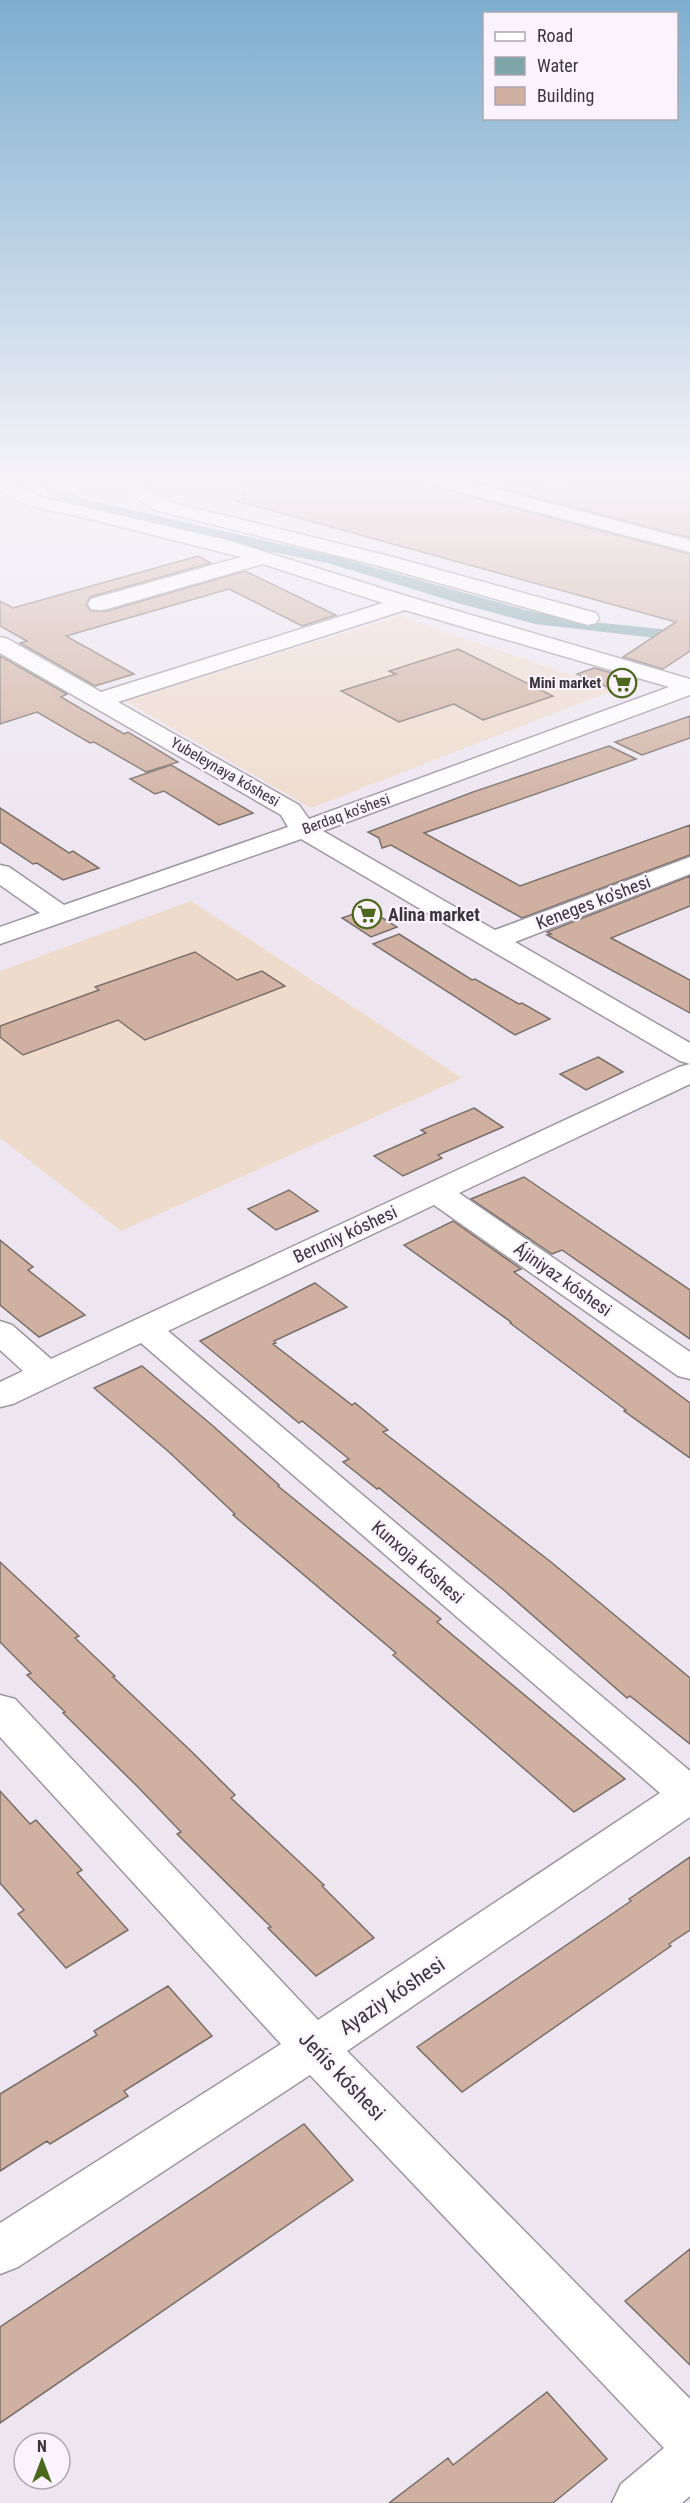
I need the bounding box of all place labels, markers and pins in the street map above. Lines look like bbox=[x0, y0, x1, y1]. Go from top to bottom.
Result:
supermarket icon: Mini market bbox=[606, 667, 638, 699]
place label: Mini market bbox=[529, 674, 601, 692]
supermarket icon: Alina market bbox=[351, 898, 383, 930]
place label: Alina market bbox=[388, 904, 480, 925]

